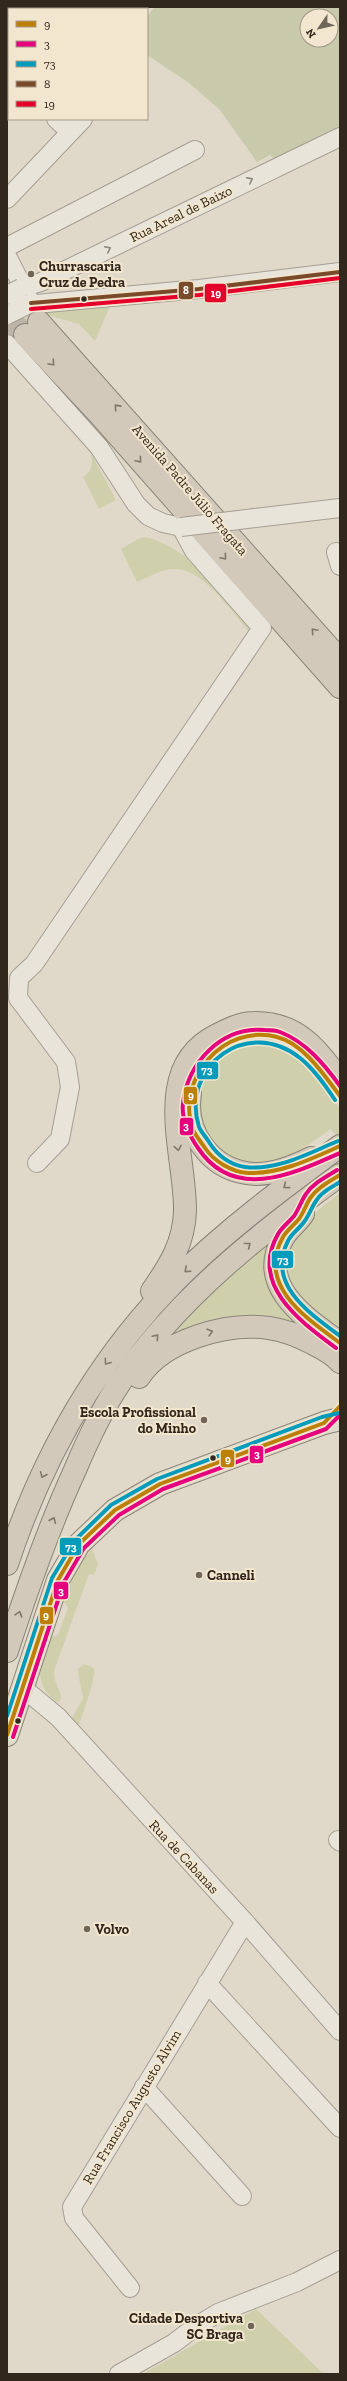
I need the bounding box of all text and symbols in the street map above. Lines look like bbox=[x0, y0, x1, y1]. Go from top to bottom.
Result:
legend bbox=[8, 8, 148, 120]
north arrow bbox=[299, 8, 339, 48]
text: 9 bbox=[44, 17, 50, 31]
text: N bbox=[303, 26, 319, 40]
text: 3 bbox=[44, 37, 50, 51]
text: 73 bbox=[44, 57, 56, 71]
text: 8 bbox=[44, 77, 50, 91]
text: 19 bbox=[44, 97, 55, 111]
one-way arrow bbox=[246, 177, 254, 185]
street label: Rua Areal de Baixo bbox=[127, 182, 235, 246]
one-way arrow bbox=[104, 246, 111, 254]
place label: Churrascaria Cruz de Pedra bbox=[39, 258, 125, 291]
marker: Churrascaria Cruz de Pedra bbox=[26, 269, 36, 279]
line badge: 8 bbox=[178, 281, 194, 300]
line badge: 19 bbox=[204, 283, 227, 303]
text: 8 bbox=[183, 284, 189, 297]
text: 19 bbox=[211, 287, 221, 300]
unlabelled marker bbox=[79, 294, 89, 304]
one-way arrow bbox=[47, 358, 55, 366]
one-way arrow bbox=[114, 404, 122, 412]
street label: Avenida Padre Júlio Fragata bbox=[128, 421, 252, 559]
one-way arrow bbox=[134, 455, 141, 462]
one-way arrow bbox=[220, 553, 227, 560]
one-way arrow bbox=[312, 628, 319, 635]
line badge: 73 bbox=[196, 1061, 219, 1080]
text: 73 bbox=[201, 1064, 213, 1077]
line badge: 9 bbox=[183, 1086, 198, 1105]
text: 9 bbox=[188, 1089, 194, 1102]
line badge: 3 bbox=[179, 1117, 194, 1136]
text: 3 bbox=[183, 1120, 189, 1133]
one-way arrow bbox=[174, 1144, 182, 1151]
one-way arrow bbox=[284, 1181, 291, 1188]
one-way arrow bbox=[243, 1243, 250, 1250]
line badge: 73 bbox=[271, 1250, 294, 1269]
text: 73 bbox=[277, 1254, 289, 1267]
one-way arrow bbox=[184, 1266, 192, 1273]
one-way arrow bbox=[207, 1329, 214, 1337]
one-way arrow bbox=[151, 1334, 159, 1342]
one-way arrow bbox=[104, 1358, 112, 1365]
place label: Escola Profissional do Minho bbox=[80, 1404, 197, 1437]
marker: Escola Profissional do Minho bbox=[199, 1415, 209, 1425]
line badge: 3 bbox=[249, 1445, 264, 1464]
text: 3 bbox=[254, 1448, 260, 1461]
line badge: 9 bbox=[220, 1449, 235, 1468]
unlabelled marker bbox=[208, 1453, 218, 1463]
text: 9 bbox=[225, 1453, 231, 1466]
one-way arrow bbox=[40, 1471, 48, 1478]
one-way arrow bbox=[49, 1517, 57, 1524]
line badge: 73 bbox=[59, 1537, 82, 1556]
text: 73 bbox=[65, 1541, 77, 1554]
place label: Canneli bbox=[207, 1567, 255, 1584]
marker: Canneli bbox=[194, 1570, 204, 1580]
line badge: 3 bbox=[53, 1581, 69, 1600]
text: 3 bbox=[58, 1585, 64, 1598]
line badge: 9 bbox=[39, 1606, 54, 1625]
text: 9 bbox=[43, 1609, 49, 1622]
one-way arrow bbox=[14, 1611, 23, 1618]
unlabelled marker bbox=[13, 1716, 23, 1726]
street label: Rua de Cabanas bbox=[145, 1817, 223, 1897]
place label: Volvo bbox=[95, 1921, 130, 1938]
marker: Volvo bbox=[82, 1924, 92, 1934]
street label: Rua Francisco Augusto Alvim bbox=[79, 2027, 185, 2187]
place label: Cidade Desportiva SC Braga bbox=[129, 2310, 243, 2343]
marker: Cidade Desportiva SC Braga bbox=[246, 2321, 256, 2331]

